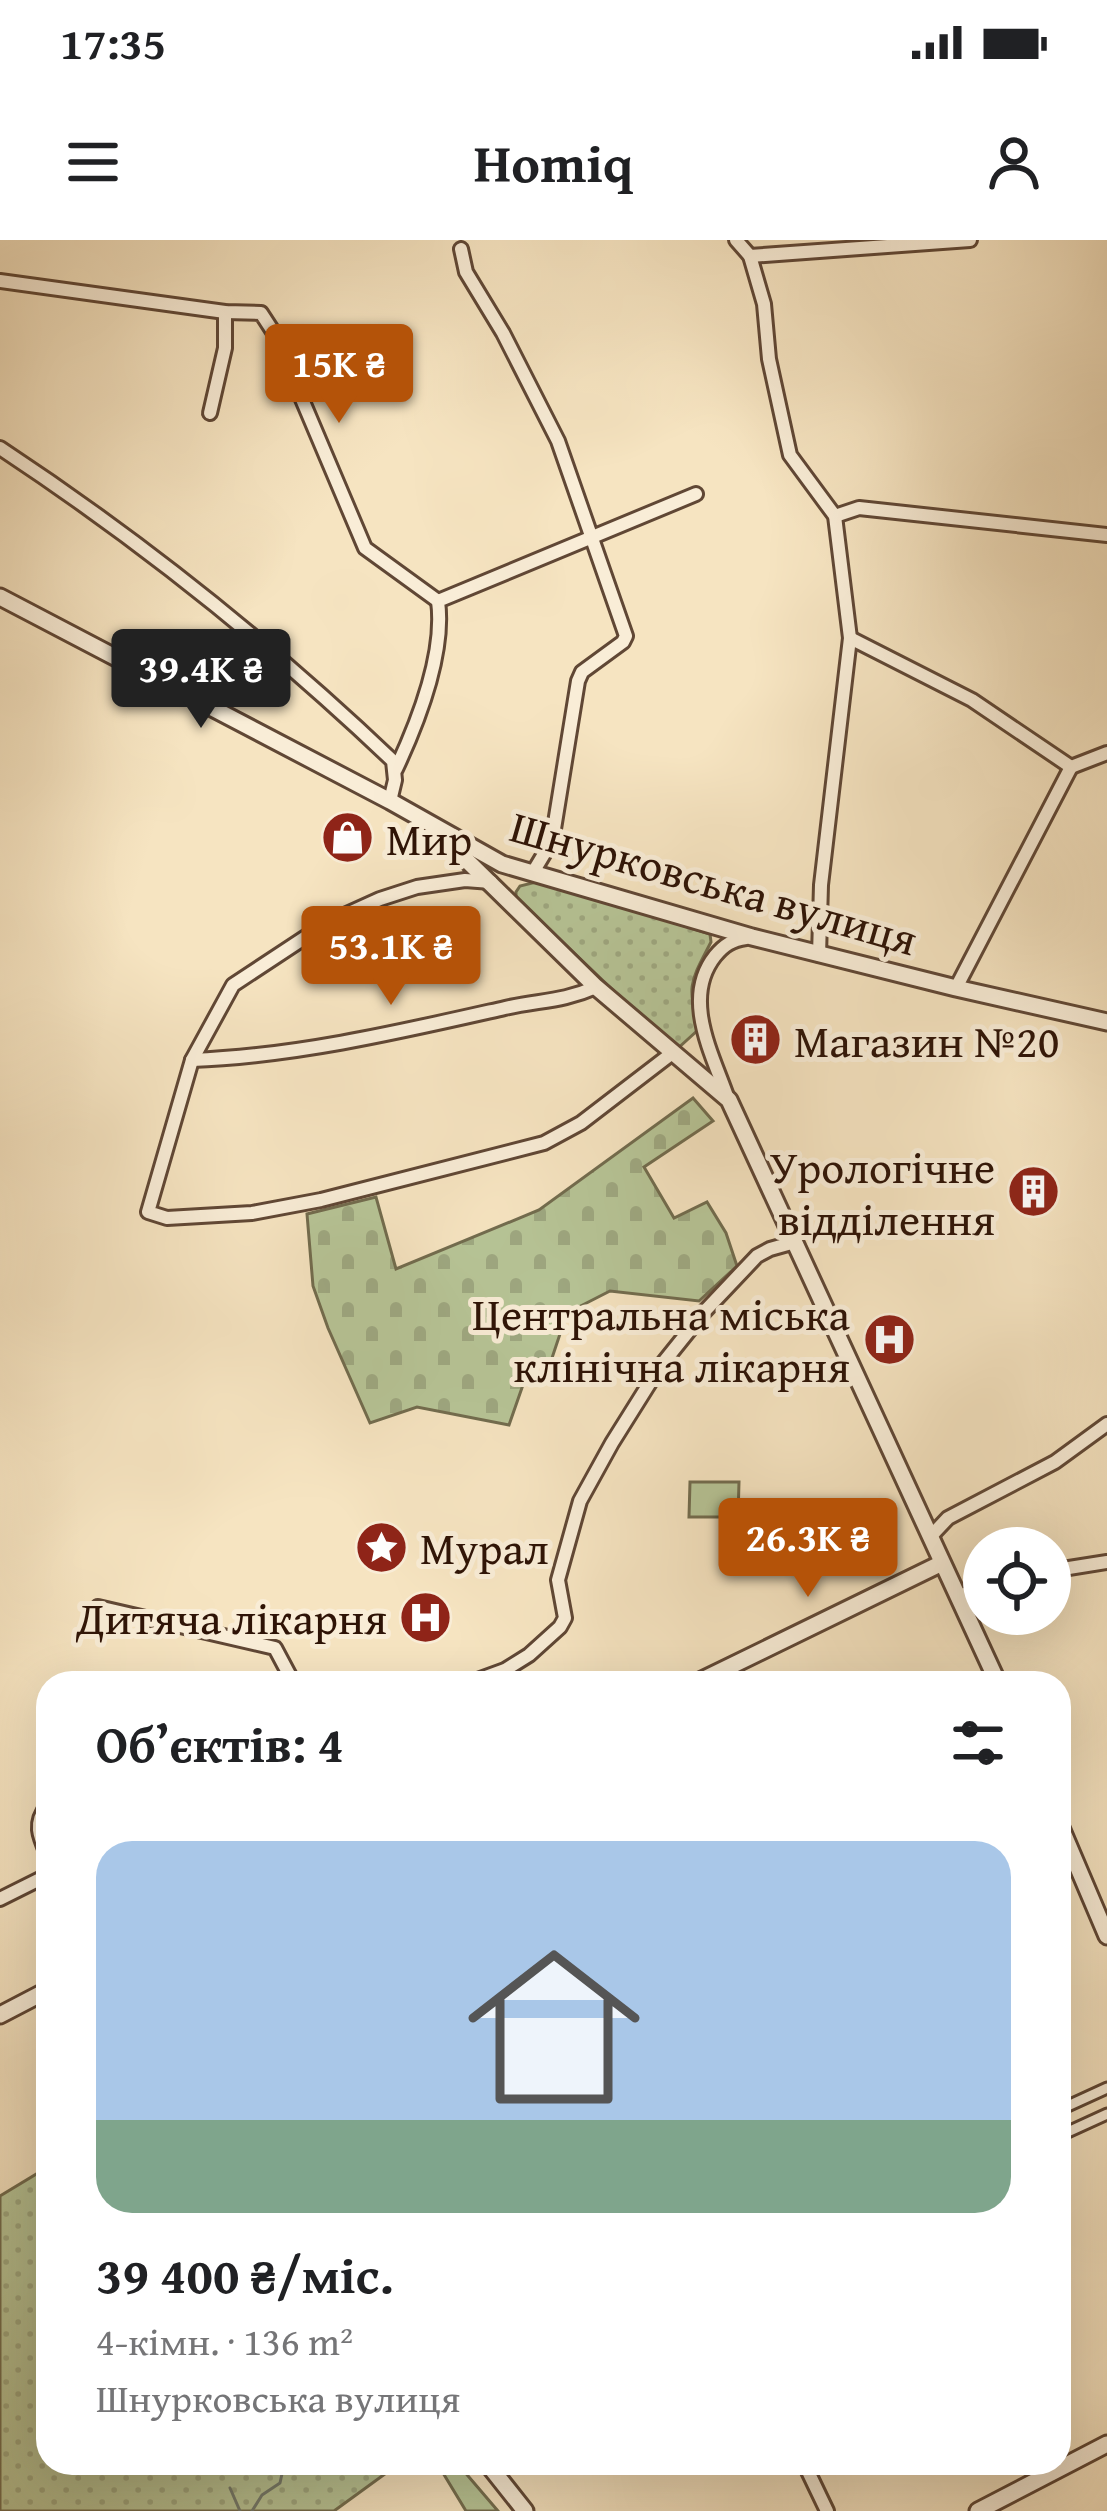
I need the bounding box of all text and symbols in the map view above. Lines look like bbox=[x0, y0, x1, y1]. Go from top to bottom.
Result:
text: 17:35 bbox=[60, 10, 166, 75]
text: Homiq bbox=[474, 123, 633, 202]
icon: menu bbox=[60, 129, 126, 195]
icon: person bbox=[981, 129, 1047, 195]
pin: 15K ₴ bbox=[255, 324, 423, 426]
text: 15K ₴ bbox=[292, 334, 386, 391]
pin: 39.4K ₴ bbox=[90, 629, 312, 731]
text: 39.4K ₴ bbox=[138, 639, 264, 696]
street label: Шнурковська вулиця bbox=[503, 793, 925, 971]
place label: Мир bbox=[386, 806, 472, 871]
shop icon: Мир bbox=[319, 810, 375, 866]
pin: 53.1K ₴ bbox=[280, 906, 502, 1008]
text: 53.1K ₴ bbox=[328, 916, 454, 973]
place label: Магазин №20 bbox=[794, 1008, 1059, 1073]
building icon: Магазин №20 bbox=[727, 1012, 783, 1068]
place label: Урологічне відділення bbox=[770, 1134, 995, 1251]
building icon: Урологічне відділення bbox=[1006, 1164, 1062, 1220]
place label: Центральна міська клінічна лікарня bbox=[472, 1281, 851, 1398]
hospital icon: Центральна міська клінічна лікарня bbox=[861, 1311, 917, 1367]
pin: 26.3K ₴ bbox=[697, 1498, 919, 1600]
text: 26.3K ₴ bbox=[745, 1508, 871, 1565]
place label: Мурал bbox=[420, 1515, 549, 1580]
place icon: Мурал bbox=[353, 1519, 409, 1575]
map controls bbox=[963, 1527, 1071, 1635]
button: locate bbox=[963, 1527, 1071, 1635]
place label: Дитяча лікарня bbox=[75, 1585, 387, 1650]
hospital icon: Дитяча лікарня bbox=[398, 1589, 454, 1645]
text: Об’єктів: 4 bbox=[96, 1706, 344, 1781]
icon: filters bbox=[945, 1710, 1011, 1776]
icon: home bbox=[446, 1919, 662, 2135]
text: 39 400 ₴/міс. bbox=[96, 2237, 394, 2312]
text: 4-кімн. · 136 m² bbox=[96, 2312, 353, 2369]
text: Шнурковська вулиця bbox=[96, 2369, 460, 2426]

